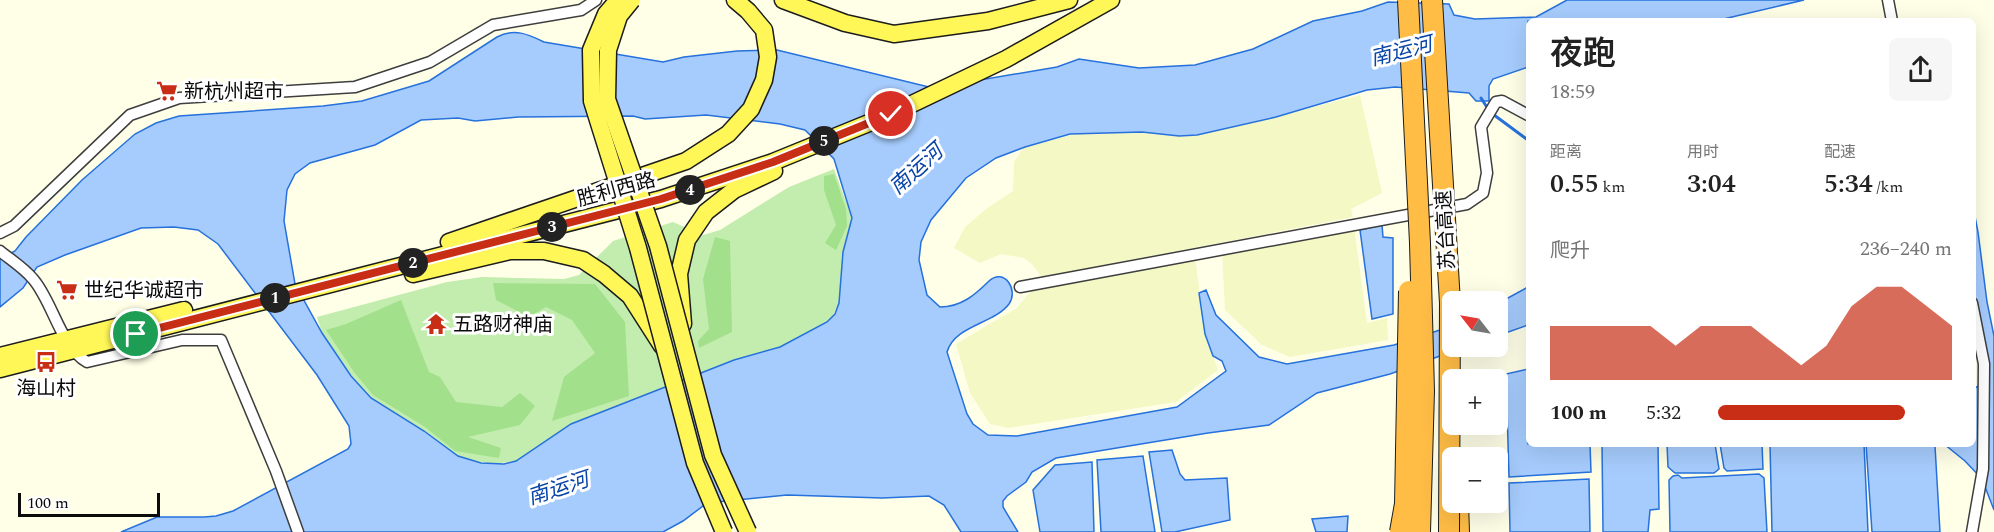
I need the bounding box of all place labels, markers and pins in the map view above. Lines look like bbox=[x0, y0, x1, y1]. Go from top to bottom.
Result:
place label: 新杭州超市 bbox=[184, 77, 284, 107]
supermarket icon: 新杭州超市 bbox=[155, 79, 179, 103]
pin bbox=[865, 88, 916, 139]
pin: 5 bbox=[809, 126, 839, 156]
pin: 4 bbox=[675, 175, 705, 205]
pin: 3 bbox=[537, 212, 567, 242]
pin: 2 bbox=[398, 248, 428, 278]
place label: 世纪华诚超市 bbox=[84, 276, 204, 306]
supermarket icon: 世纪华诚超市 bbox=[55, 278, 79, 302]
pin: 1 bbox=[260, 283, 290, 313]
pin bbox=[110, 308, 161, 359]
place label: 五路财神庙 bbox=[453, 310, 553, 340]
temple icon: 五路财神庙 bbox=[424, 312, 448, 336]
bus stop icon: 海山村 bbox=[34, 350, 58, 374]
place label: 海山村 bbox=[16, 374, 76, 404]

